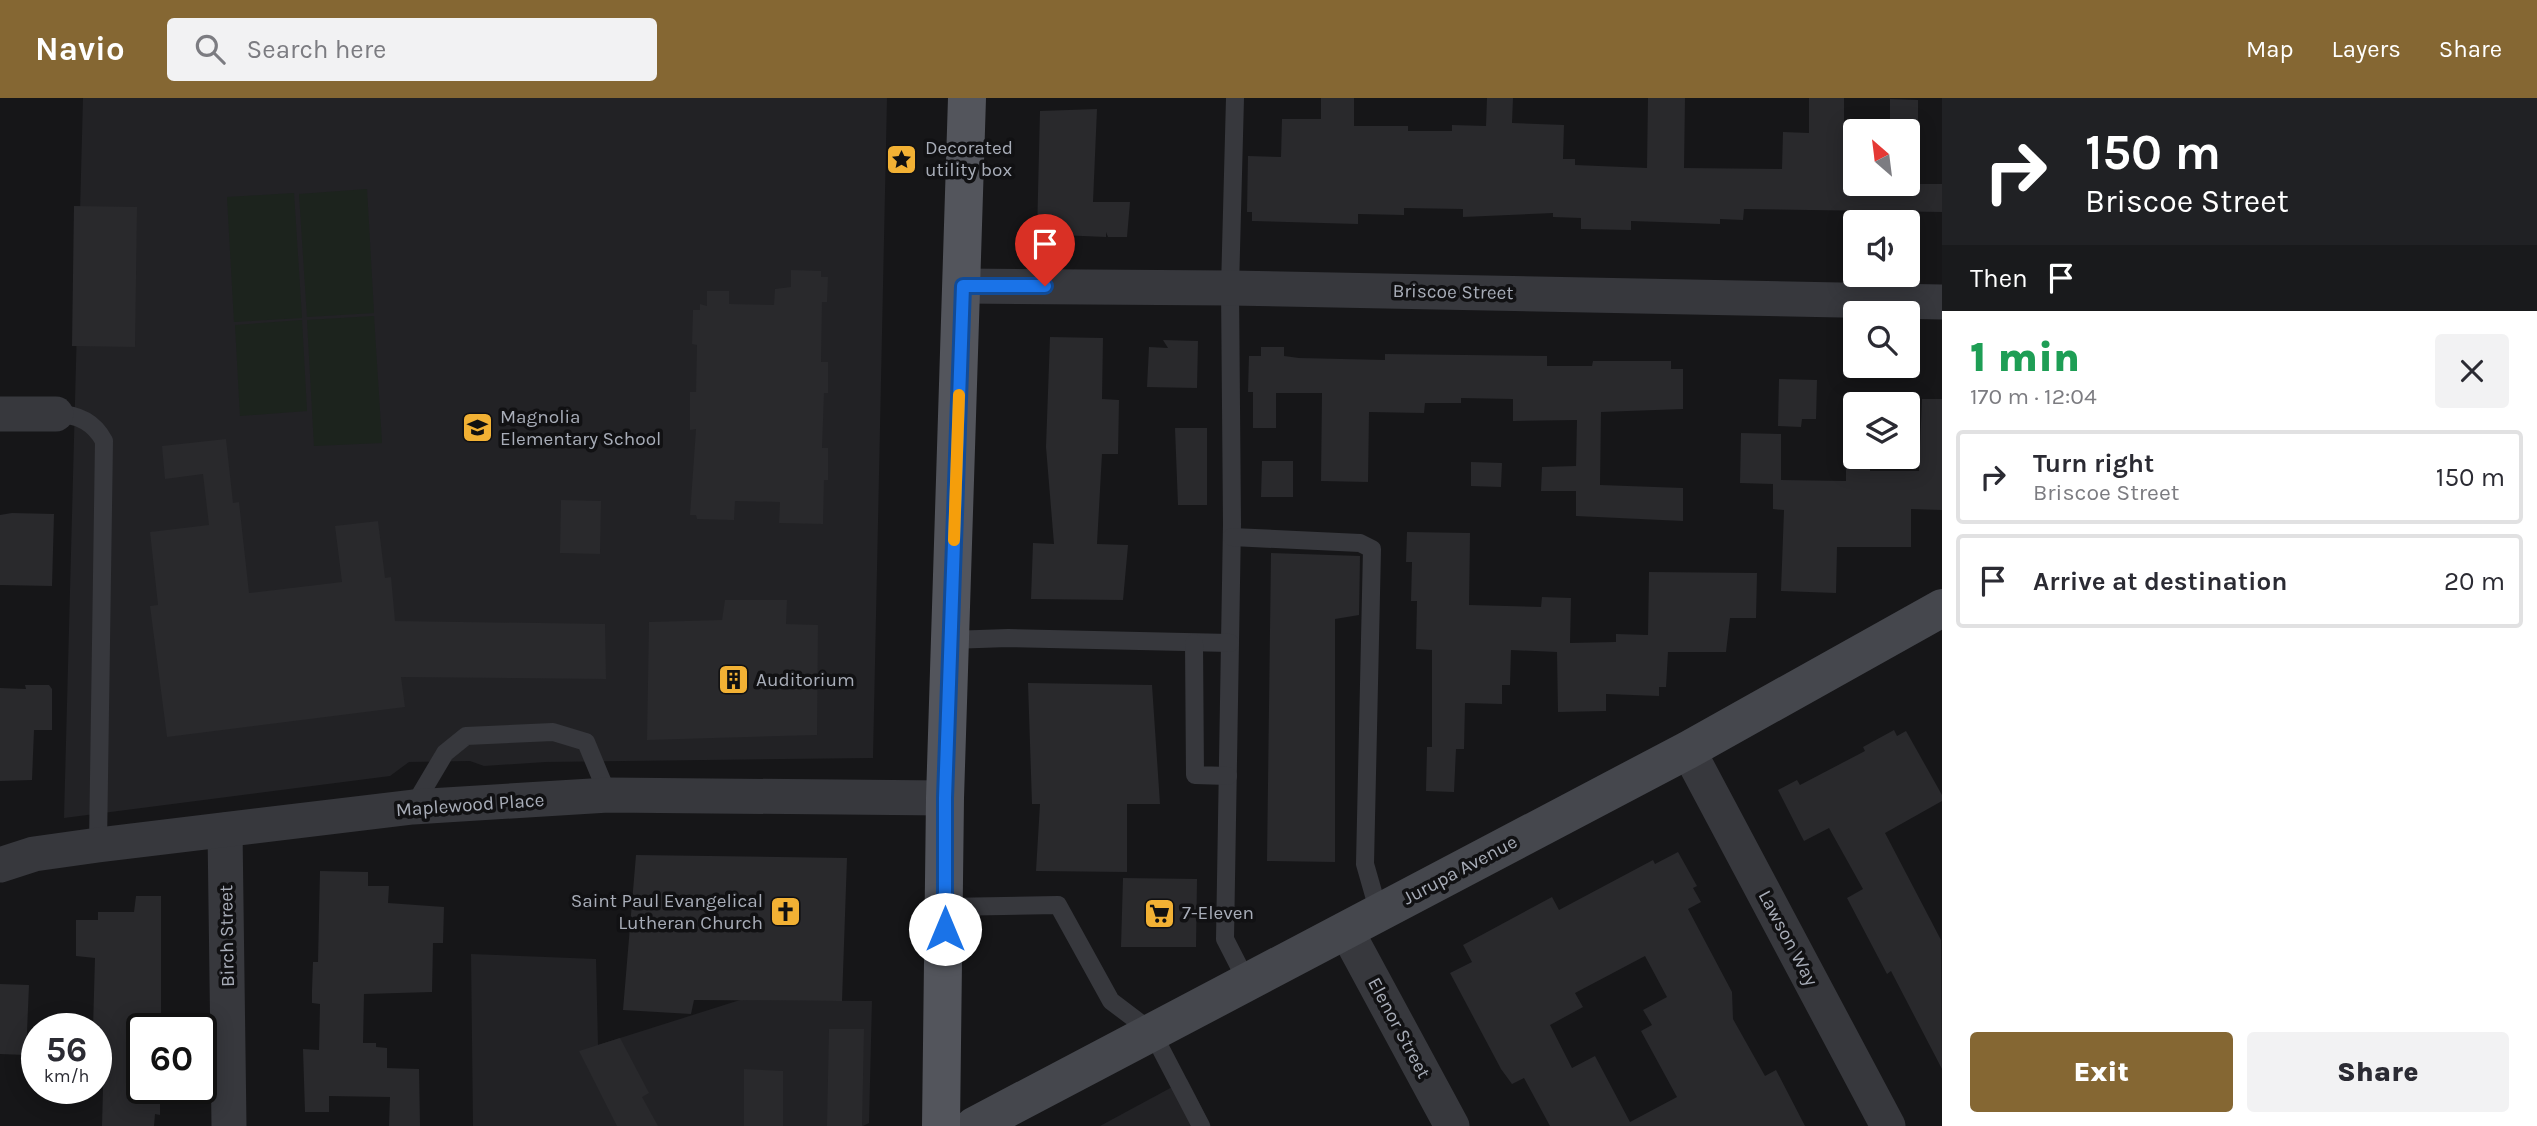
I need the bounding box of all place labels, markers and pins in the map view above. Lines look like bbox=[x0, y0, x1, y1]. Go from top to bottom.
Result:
place label: Decorated utility box bbox=[925, 137, 1013, 181]
place icon: Decorated utility box bbox=[885, 142, 919, 176]
pin bbox=[1015, 214, 1075, 286]
place label: Magnolia Elementary School bbox=[500, 406, 661, 450]
school or university icon: Magnolia Elementary School bbox=[460, 411, 494, 445]
building icon: Auditorium bbox=[716, 663, 750, 697]
place label: Auditorium bbox=[756, 669, 855, 691]
place label: Saint Paul Evangelical Lutheran Church bbox=[571, 890, 763, 934]
church icon: Saint Paul Evangelical Lutheran Church bbox=[769, 895, 803, 929]
supermarket icon: 7-Eleven bbox=[1142, 896, 1176, 930]
place label: 7-Eleven bbox=[1182, 902, 1254, 924]

